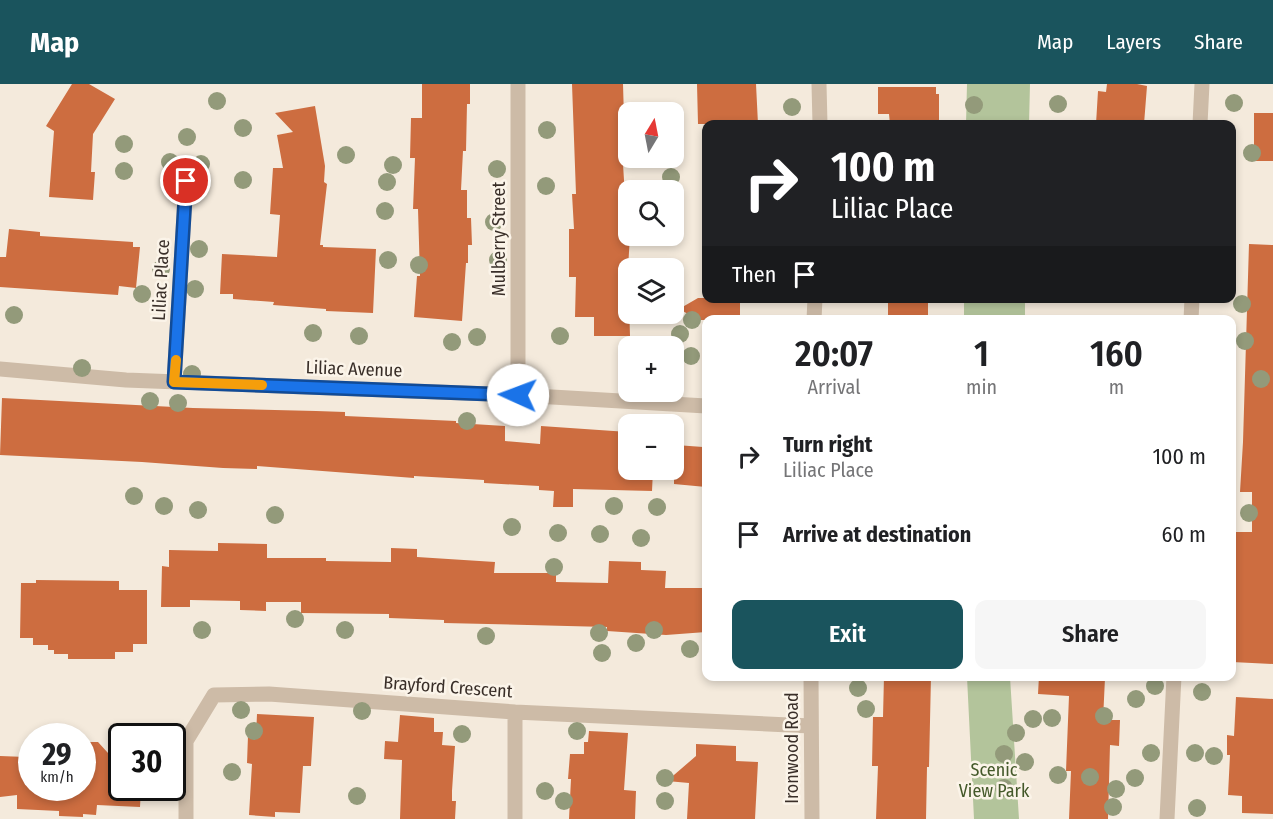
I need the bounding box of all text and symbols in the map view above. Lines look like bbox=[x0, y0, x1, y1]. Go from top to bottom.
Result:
text: Map bbox=[30, 26, 79, 59]
text: Map bbox=[1037, 29, 1073, 55]
text: Layers bbox=[1106, 29, 1161, 55]
text: Share bbox=[1194, 29, 1243, 55]
north arrow bbox=[618, 102, 684, 168]
map controls bbox=[618, 102, 684, 480]
text: 100 m bbox=[831, 142, 935, 192]
icon: right bbox=[732, 144, 810, 222]
pin bbox=[160, 155, 211, 206]
icon: arrive bbox=[169, 164, 202, 197]
button: search bbox=[618, 180, 684, 246]
street label: Mulberry Street bbox=[488, 182, 510, 296]
text: Liliac Place bbox=[831, 193, 953, 225]
street label: Liliac Place bbox=[148, 239, 174, 321]
button: layers bbox=[618, 258, 684, 324]
icon: arrive bbox=[788, 258, 821, 291]
text: Then bbox=[732, 261, 776, 288]
text: 20:07 bbox=[795, 332, 873, 376]
text: 1 bbox=[974, 332, 989, 376]
text: 160 bbox=[1090, 332, 1143, 376]
button: + bbox=[618, 336, 684, 402]
street label: Liliac Avenue bbox=[305, 356, 403, 382]
position arrow bbox=[486, 363, 550, 427]
text: Arrival bbox=[807, 375, 861, 399]
text: min bbox=[966, 375, 997, 399]
text: m bbox=[1109, 375, 1124, 399]
button: − bbox=[618, 414, 684, 480]
text: Turn right bbox=[783, 431, 872, 458]
icon: right bbox=[732, 440, 765, 473]
text: 100 m bbox=[1152, 443, 1206, 470]
text: Liliac Place bbox=[783, 458, 874, 482]
icon: arrive bbox=[732, 518, 765, 551]
text: Arrive at destination bbox=[783, 521, 971, 548]
text: 60 m bbox=[1162, 521, 1206, 548]
button: Exit bbox=[732, 600, 963, 669]
button: Share bbox=[975, 600, 1206, 669]
street label: Brayford Crescent bbox=[383, 672, 513, 702]
street label: Ironwood Road bbox=[781, 692, 803, 804]
speed limit sign: 30 bbox=[108, 723, 186, 801]
text: 29 bbox=[42, 737, 72, 773]
park label: Scenic View Park bbox=[959, 759, 1030, 802]
text: km/h bbox=[40, 768, 74, 786]

